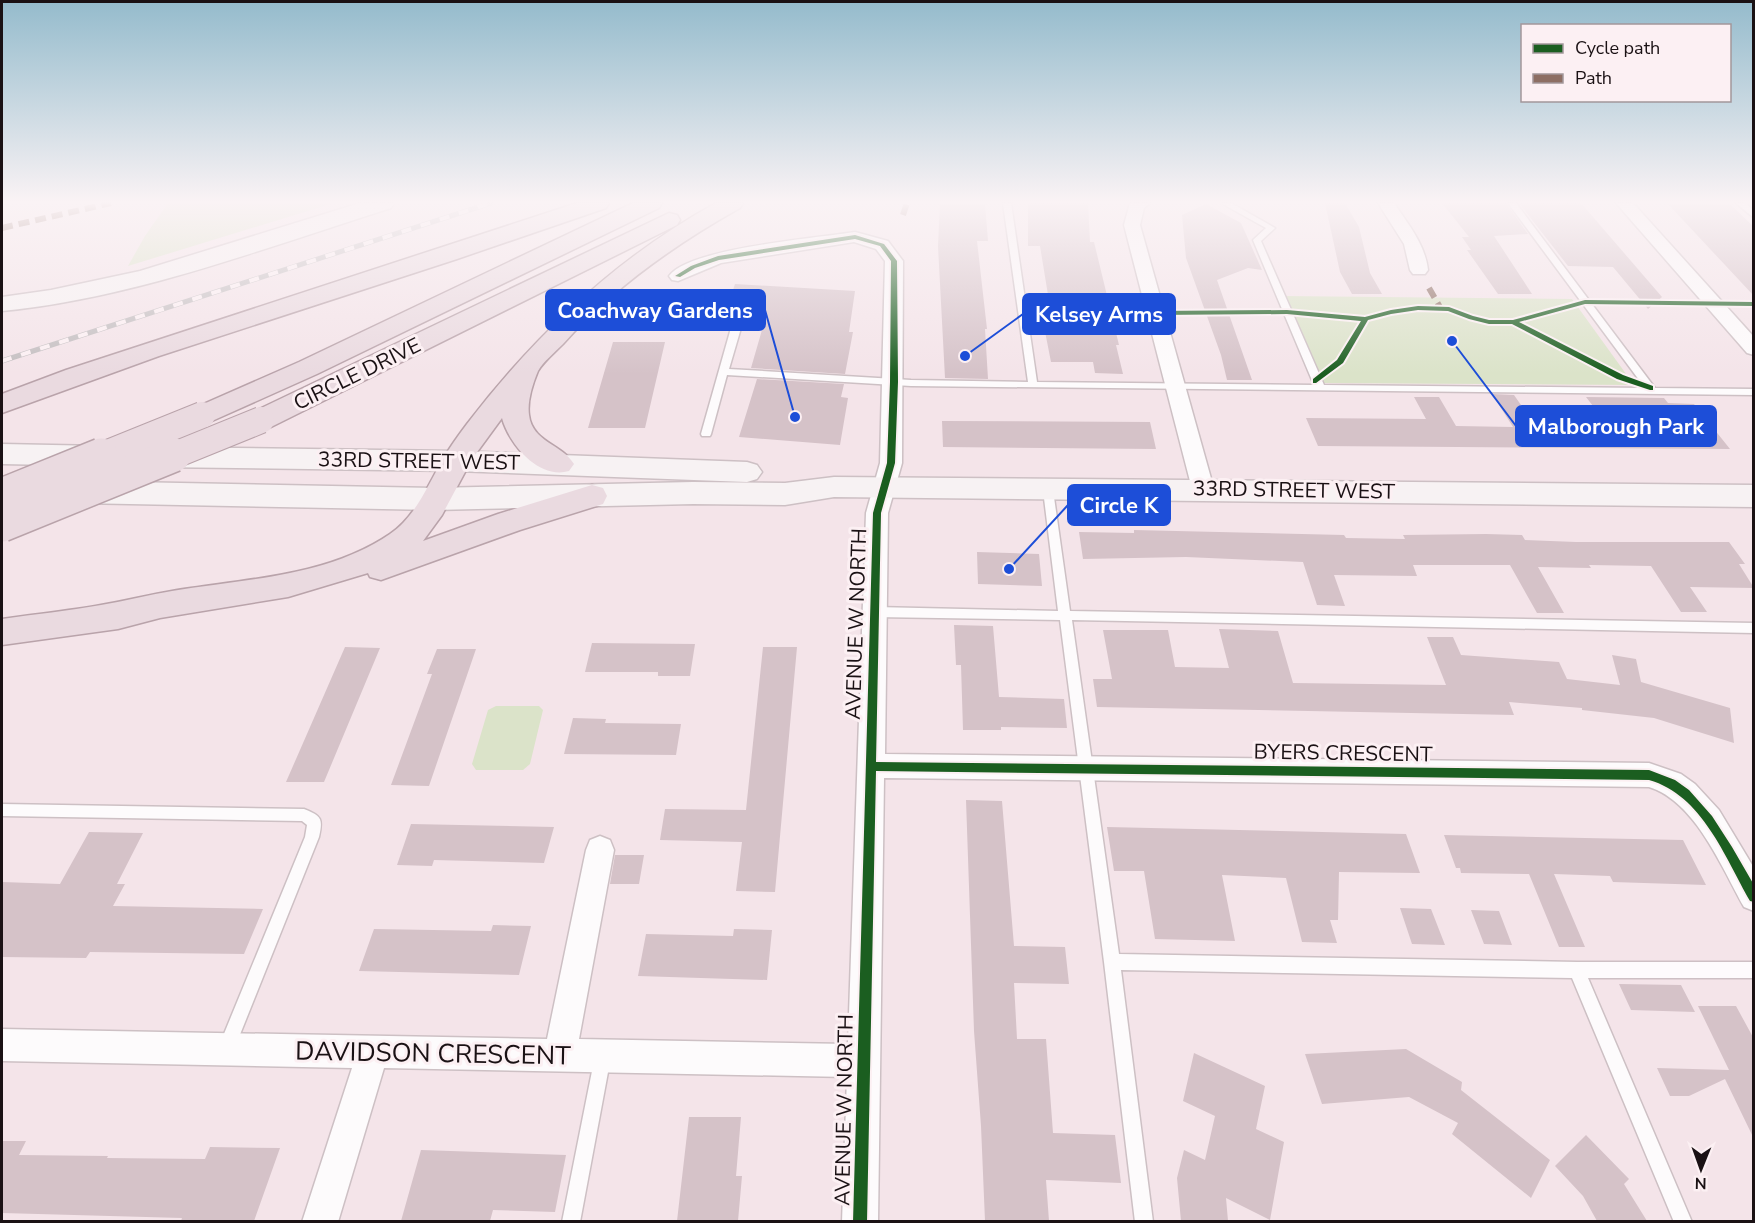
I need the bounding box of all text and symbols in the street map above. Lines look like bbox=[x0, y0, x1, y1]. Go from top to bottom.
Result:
legend bbox=[1521, 24, 1731, 102]
text: Cycle path bbox=[1575, 36, 1660, 60]
text: Path bbox=[1575, 66, 1612, 90]
callout: Coachway Gardens bbox=[546, 290, 765, 330]
callout: Kelsey Arms bbox=[1023, 294, 1175, 334]
text: Coachway Gardens bbox=[557, 296, 753, 326]
text: Kelsey Arms bbox=[1035, 300, 1163, 330]
street label: CIRCLE DRIVE bbox=[289, 331, 425, 417]
callout: Malborough Park bbox=[1516, 406, 1716, 446]
text: Malborough Park bbox=[1528, 412, 1705, 442]
street label: 33RD STREET WEST bbox=[318, 445, 521, 477]
street label: 33RD STREET WEST bbox=[1193, 474, 1396, 506]
callout: Circle K bbox=[1068, 485, 1170, 525]
text: Circle K bbox=[1080, 491, 1160, 521]
street label: AVENUE W NORTH bbox=[839, 528, 873, 720]
street label: BYERS CRESCENT bbox=[1253, 737, 1433, 769]
street label: AVENUE W NORTH bbox=[828, 1014, 860, 1206]
street label: DAVIDSON CRESCENT bbox=[295, 1034, 571, 1073]
north arrow bbox=[1671, 1139, 1731, 1199]
text: N bbox=[1695, 1172, 1707, 1194]

